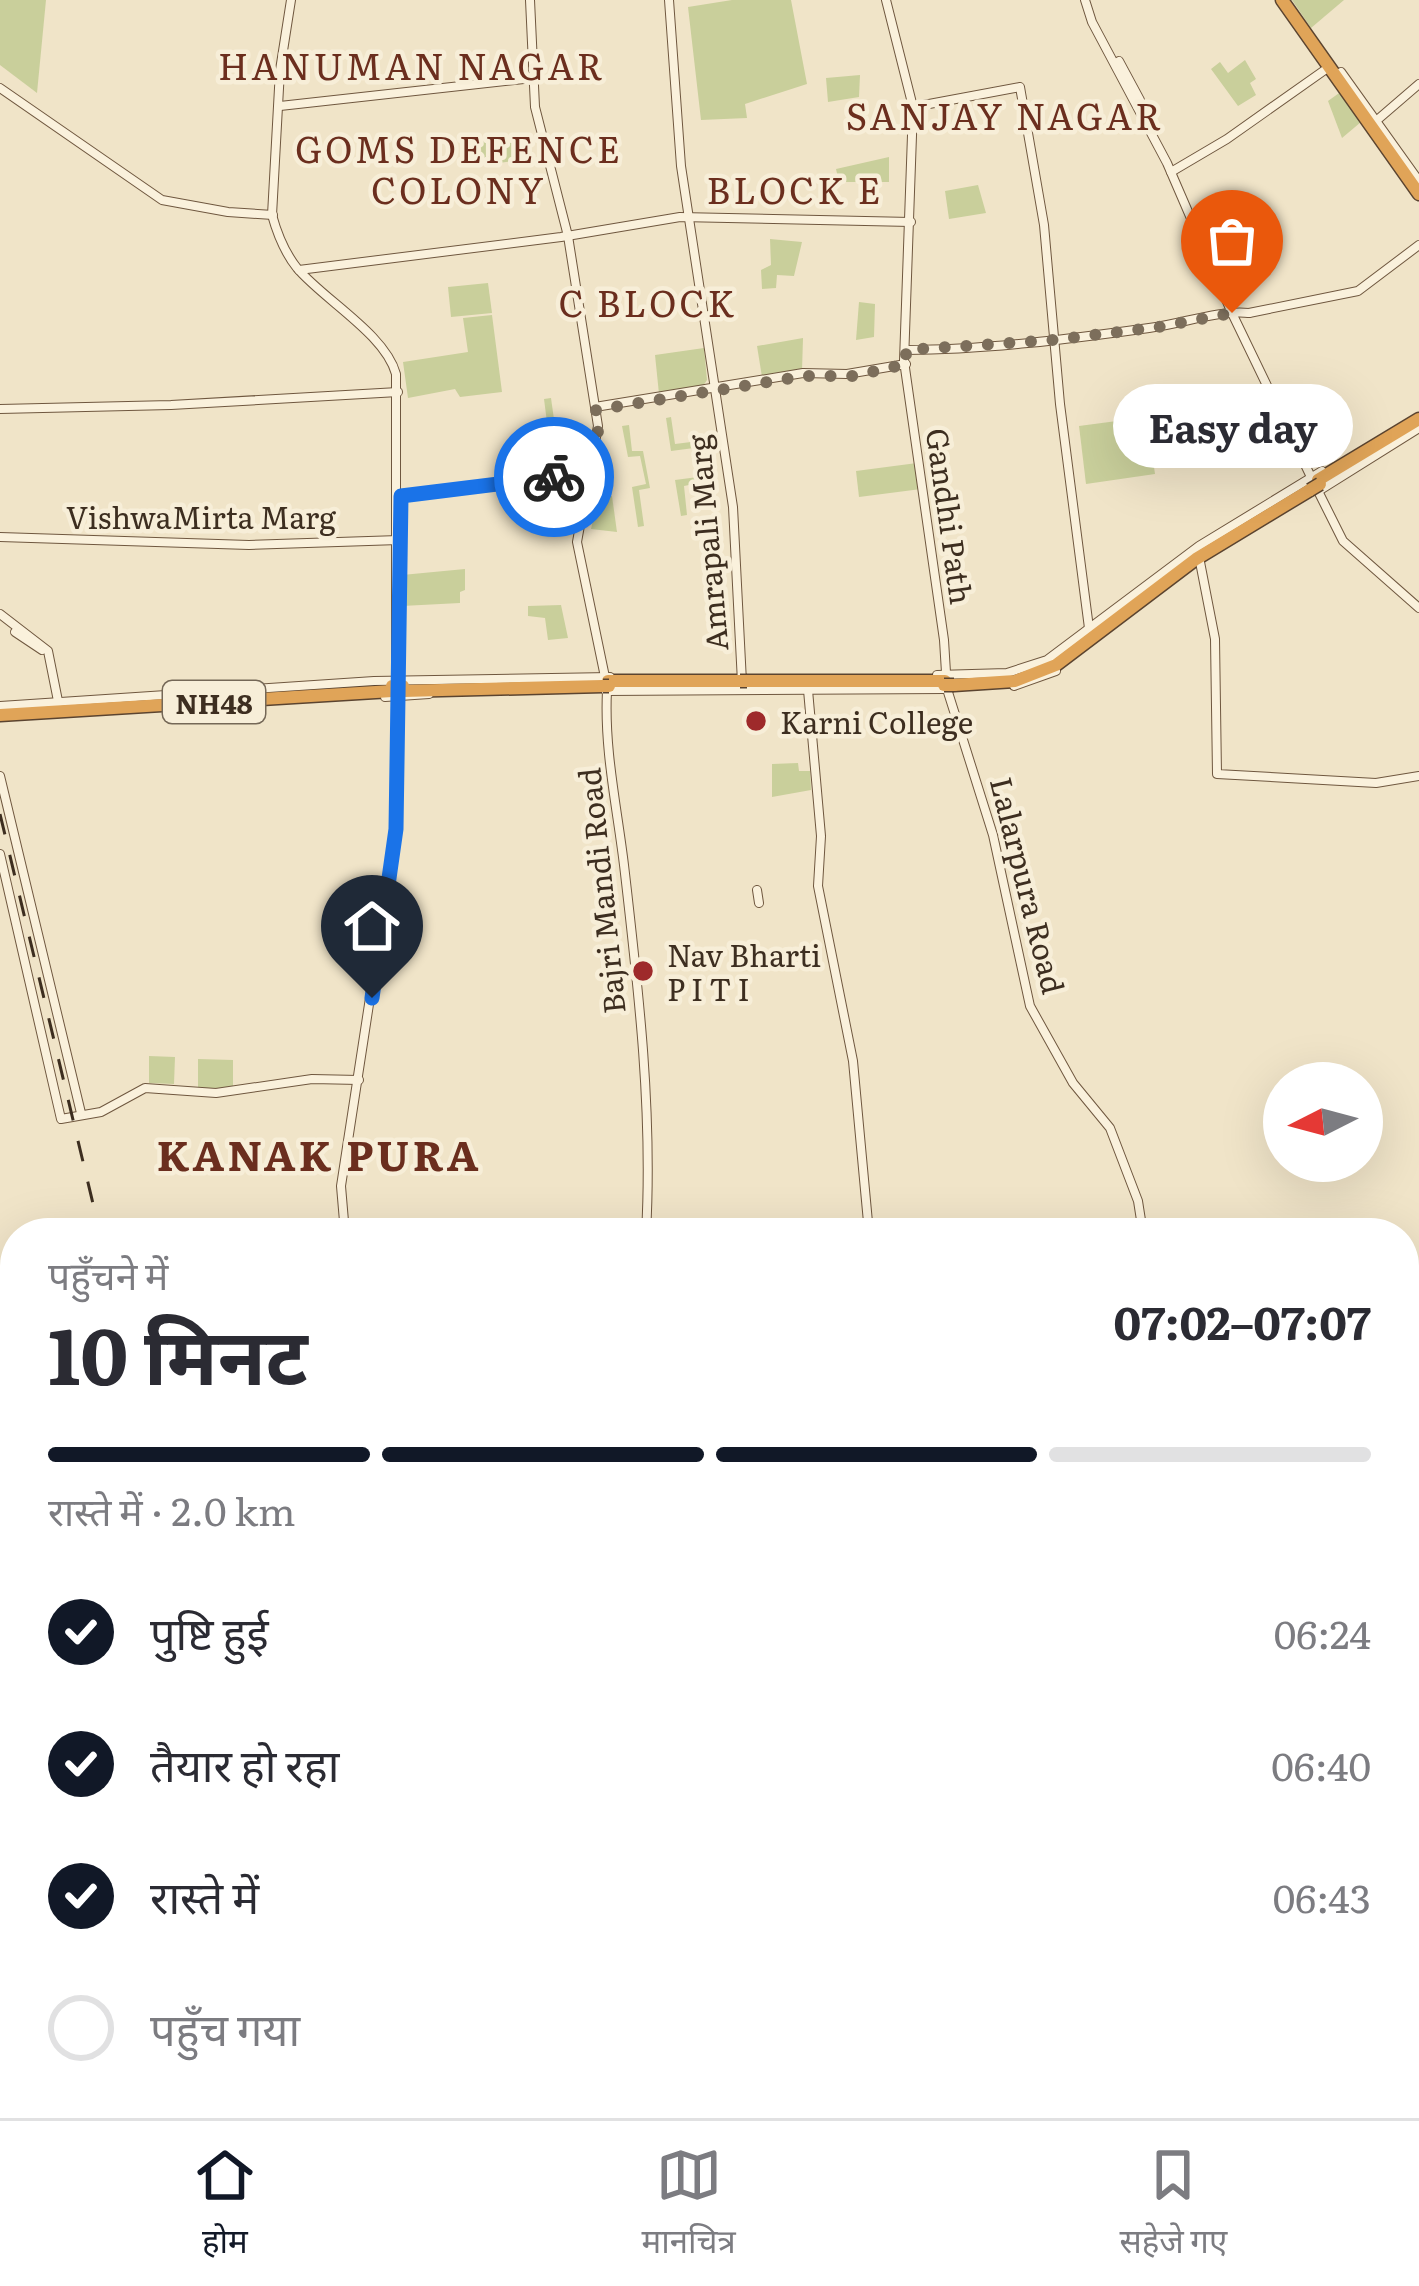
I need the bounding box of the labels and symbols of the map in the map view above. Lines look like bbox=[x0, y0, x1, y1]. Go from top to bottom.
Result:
district label: HANUMAN NAGAR bbox=[218, 38, 606, 91]
district label: SANJAY NAGAR bbox=[846, 88, 1164, 141]
district label: GOMS DEFENCE COLONY bbox=[295, 121, 623, 215]
district label: BLOCK E bbox=[707, 162, 883, 215]
pin bbox=[1181, 190, 1283, 313]
district label: C BLOCK bbox=[558, 275, 738, 328]
callout: Easy day bbox=[1112, 385, 1352, 469]
courier bbox=[494, 417, 614, 537]
street label: Gandhi Path bbox=[917, 425, 985, 607]
street label: Amrapali Marg bbox=[675, 433, 737, 653]
street label: VishwaMirta Marg bbox=[66, 494, 336, 538]
road number: NH48 bbox=[163, 681, 265, 723]
place label: Karni College bbox=[780, 699, 973, 743]
marker: Karni College bbox=[743, 708, 769, 734]
street label: Bajri Mandi Road bbox=[565, 766, 635, 1016]
street label: Lalarpura Road bbox=[981, 772, 1077, 998]
pin bbox=[321, 875, 423, 998]
place label: Nav Bharti P I T I bbox=[667, 932, 821, 1010]
marker: Nav Bharti P I T I bbox=[630, 958, 656, 984]
north arrow bbox=[1263, 1062, 1383, 1182]
district label: KANAK PURA bbox=[157, 1122, 481, 1184]

